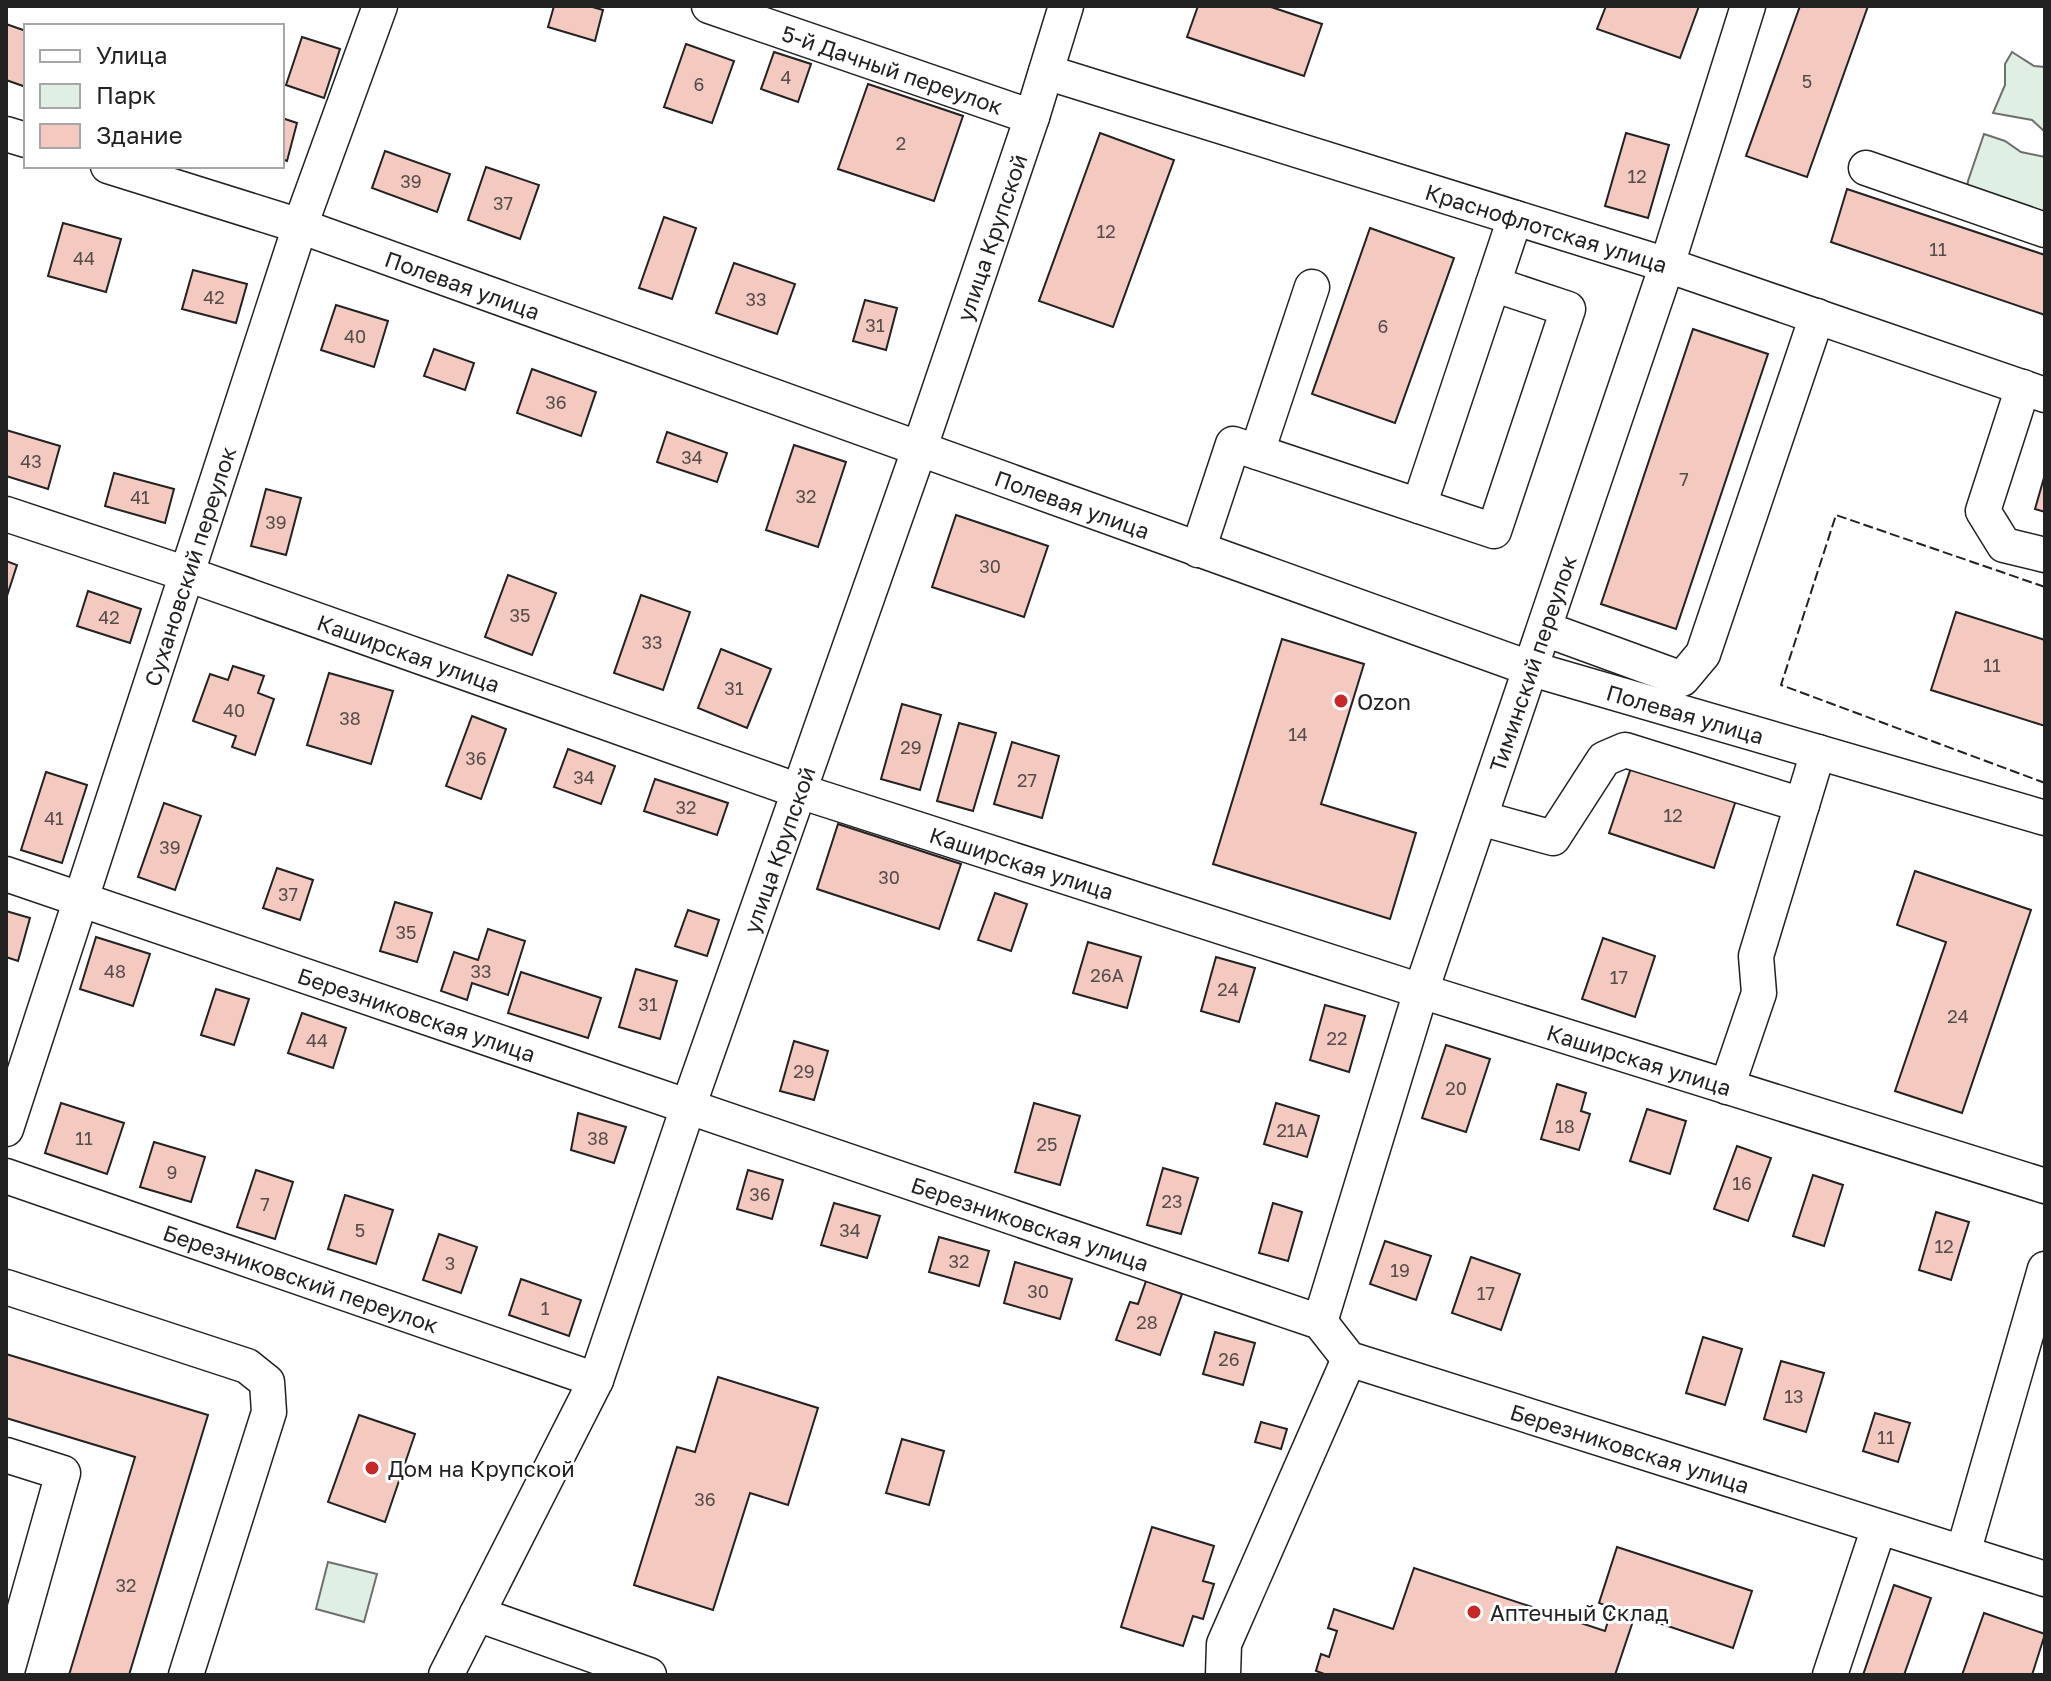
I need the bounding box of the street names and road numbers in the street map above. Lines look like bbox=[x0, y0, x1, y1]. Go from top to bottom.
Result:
street label: 5-й Дачный переулок bbox=[779, 19, 1007, 120]
street label: улица Крупской bbox=[950, 150, 1032, 325]
street label: Краснофлотская улица bbox=[1422, 177, 1671, 278]
street label: Полевая улица bbox=[382, 244, 544, 325]
street label: Сухановский переулок bbox=[138, 443, 241, 689]
street label: Полевая улица bbox=[991, 464, 1153, 544]
street label: Тиминский переулок bbox=[1483, 551, 1581, 775]
street label: Каширская улица bbox=[314, 608, 504, 697]
street label: Полевая улица bbox=[1603, 678, 1767, 749]
street label: улица Крупской bbox=[737, 763, 820, 936]
street label: Каширская улица bbox=[926, 820, 1117, 905]
street label: Березниковская улица bbox=[294, 961, 539, 1067]
street label: Каширская улица bbox=[1544, 1018, 1735, 1101]
street label: Березниковская улица bbox=[908, 1170, 1153, 1276]
street label: Березниковский переулок bbox=[160, 1218, 442, 1338]
street label: Березниковская улица bbox=[1507, 1397, 1753, 1498]

